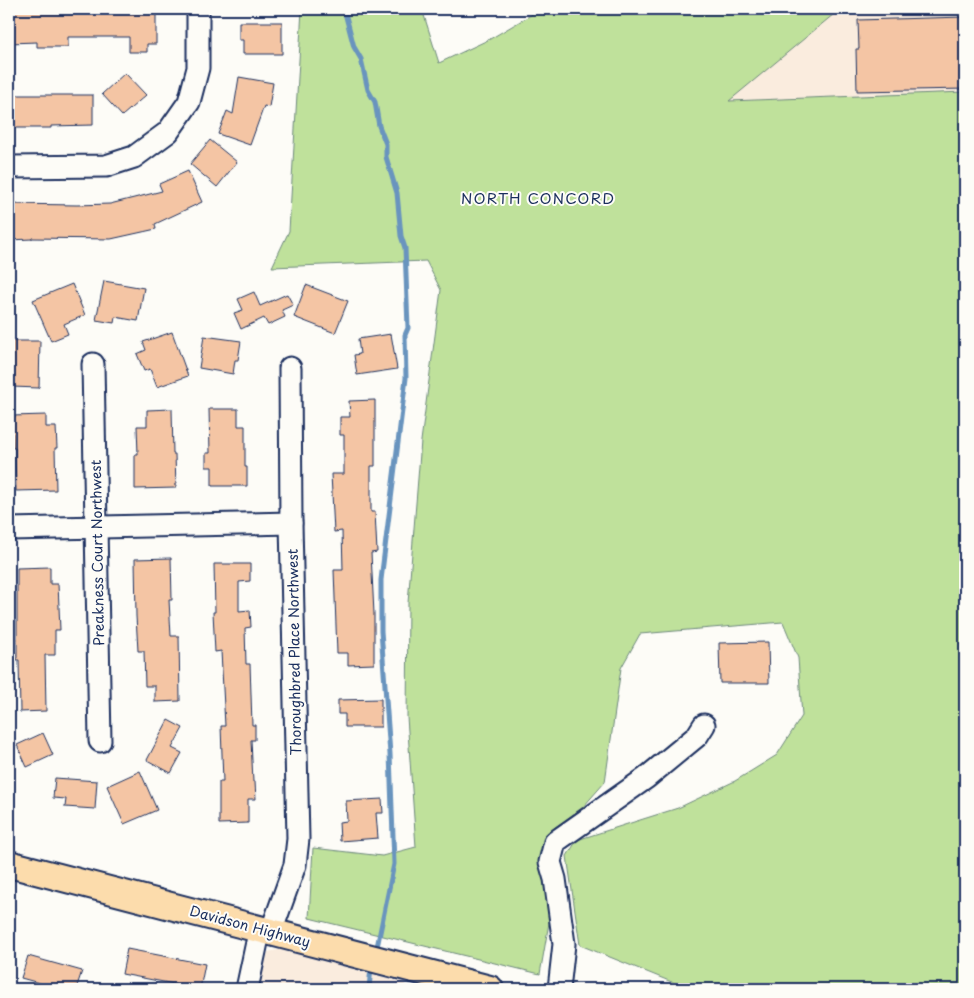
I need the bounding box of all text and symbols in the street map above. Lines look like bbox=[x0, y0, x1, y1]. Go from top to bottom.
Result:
district label: NORTH CONCORD bbox=[461, 186, 615, 209]
street label: Preakness Court Northwest bbox=[85, 459, 109, 646]
street label: Thoroughbred Place Northwest bbox=[282, 548, 306, 755]
street label: Davidson Highway bbox=[187, 900, 313, 952]

